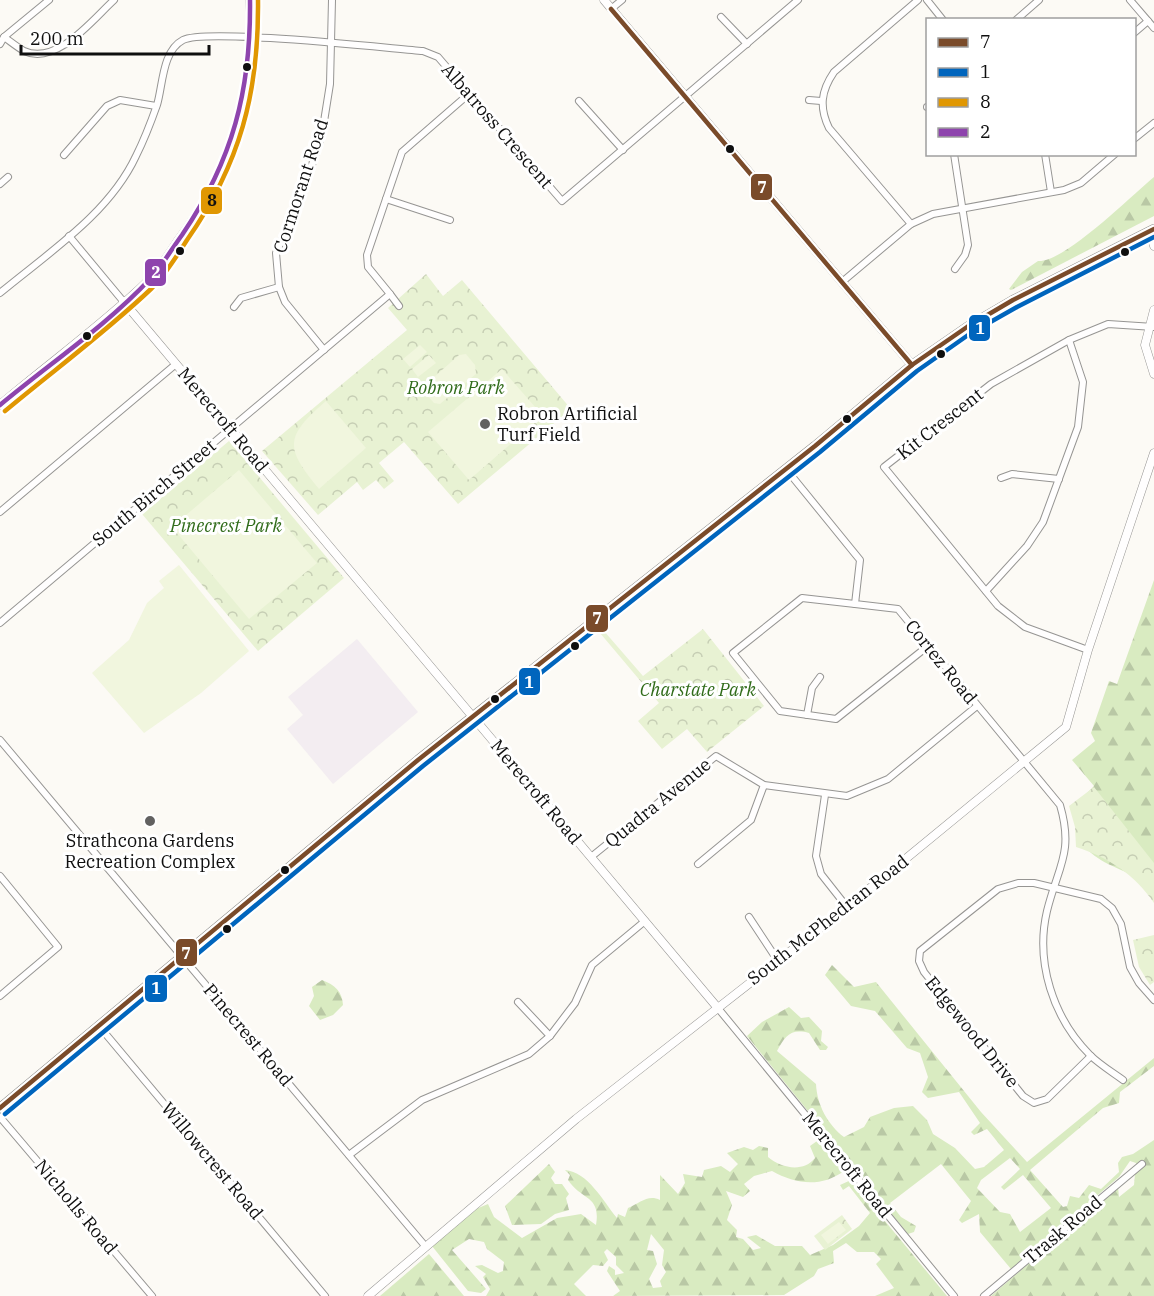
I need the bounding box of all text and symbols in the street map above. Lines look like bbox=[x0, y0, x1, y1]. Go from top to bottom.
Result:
scale bar bbox=[21, 18, 208, 56]
legend bbox=[926, 18, 1136, 156]
text: 200 m bbox=[30, 27, 84, 50]
text: 7 bbox=[980, 30, 991, 53]
street label: Albatross Crescent bbox=[437, 58, 558, 193]
text: 1 bbox=[980, 60, 991, 83]
unlabelled marker bbox=[241, 61, 253, 73]
text: 8 bbox=[980, 90, 991, 113]
street label: Cormorant Road bbox=[268, 116, 333, 256]
text: 2 bbox=[980, 120, 991, 143]
unlabelled marker bbox=[724, 143, 736, 155]
line badge: 7 bbox=[750, 173, 773, 201]
text: 7 bbox=[757, 177, 767, 197]
line badge: 8 bbox=[200, 186, 223, 215]
text: 8 bbox=[207, 190, 217, 210]
unlabelled marker bbox=[174, 245, 186, 257]
unlabelled marker bbox=[1119, 246, 1131, 258]
line badge: 2 bbox=[144, 258, 167, 287]
text: 2 bbox=[151, 262, 161, 282]
line badge: 1 bbox=[968, 314, 991, 342]
text: 1 bbox=[975, 318, 985, 338]
unlabelled marker bbox=[81, 330, 93, 342]
unlabelled marker bbox=[935, 348, 947, 360]
street label: Merecroft Road bbox=[173, 363, 274, 477]
park label: Robron Park bbox=[406, 376, 505, 399]
street label: Kit Crescent bbox=[892, 383, 987, 464]
place label: Robron Artificial Turf Field bbox=[497, 402, 638, 446]
unlabelled marker bbox=[841, 413, 853, 425]
marker: Robron Artificial Turf Field bbox=[478, 417, 492, 431]
street label: South Birch Street bbox=[87, 434, 220, 551]
park label: Pinecrest Park bbox=[169, 514, 282, 537]
line badge: 7 bbox=[585, 604, 609, 633]
text: 7 bbox=[592, 608, 602, 628]
street label: Cortez Road bbox=[900, 615, 982, 709]
unlabelled marker bbox=[569, 640, 581, 652]
line badge: 1 bbox=[518, 667, 541, 696]
text: 1 bbox=[524, 672, 534, 692]
park label: Charstate Park bbox=[640, 678, 757, 701]
unlabelled marker bbox=[489, 693, 501, 705]
street label: Merecroft Road bbox=[486, 735, 587, 849]
street label: Quadra Avenue bbox=[600, 753, 715, 852]
marker: Strathcona Gardens Recreation Complex bbox=[143, 814, 157, 828]
place label: Strathcona Gardens Recreation Complex bbox=[65, 829, 235, 873]
street label: South McPhedran Road bbox=[742, 849, 913, 990]
unlabelled marker bbox=[279, 864, 291, 876]
unlabelled marker bbox=[221, 923, 233, 935]
line badge: 7 bbox=[175, 938, 198, 967]
text: 7 bbox=[181, 943, 191, 963]
street label: Edgewood Drive bbox=[920, 971, 1024, 1092]
line badge: 1 bbox=[144, 974, 168, 1003]
text: 1 bbox=[151, 978, 161, 998]
street label: Pinecrest Road bbox=[199, 979, 298, 1091]
street label: Willowcrest Road bbox=[156, 1097, 268, 1224]
street label: Merecroft Road bbox=[798, 1107, 897, 1222]
street label: Nicholls Road bbox=[30, 1154, 123, 1259]
street label: Trask Road bbox=[1019, 1190, 1107, 1269]

